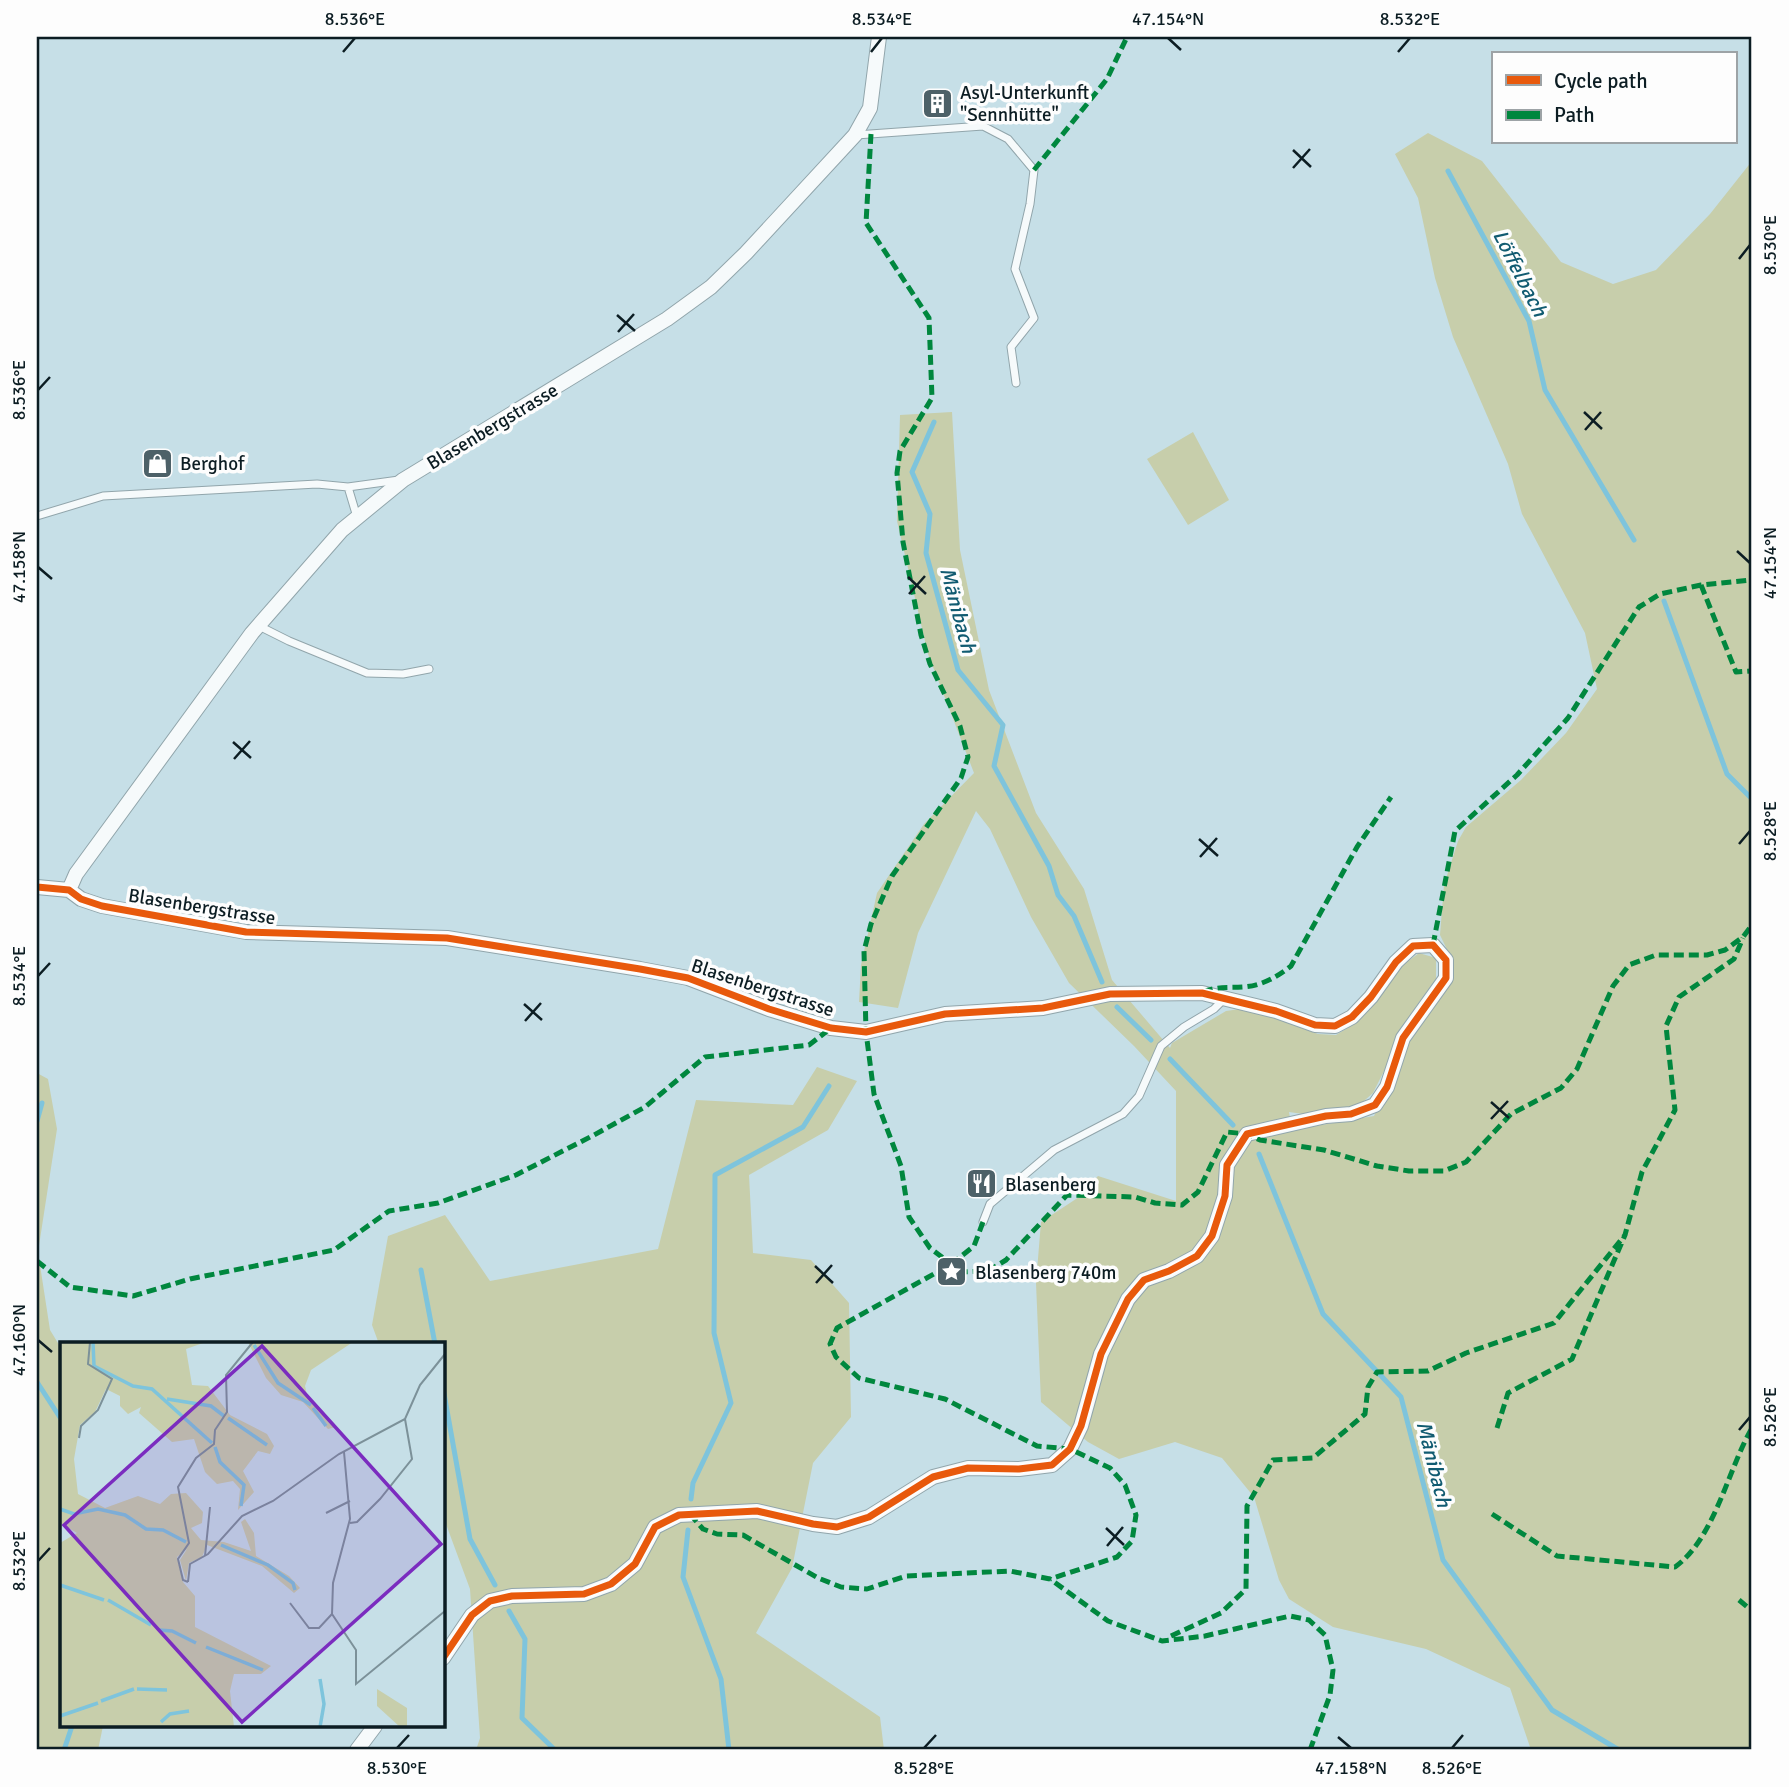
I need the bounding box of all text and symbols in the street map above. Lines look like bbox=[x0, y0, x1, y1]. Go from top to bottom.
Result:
text: 8.536°E bbox=[325, 8, 385, 30]
text: 8.534°E bbox=[852, 8, 912, 30]
text: 47.154°N bbox=[1132, 8, 1204, 30]
text: 8.532°E bbox=[1380, 8, 1440, 30]
legend bbox=[1492, 52, 1736, 144]
text: Cycle path bbox=[1554, 68, 1648, 94]
place label: Asyl-Unterkunft "Sennhütte" bbox=[960, 81, 1089, 127]
building icon: Asyl-Unterkunft "Sennhütte" bbox=[920, 86, 954, 120]
text: Path bbox=[1554, 102, 1595, 128]
text: 8.530°E bbox=[1759, 215, 1781, 275]
water label: Löffelbach bbox=[1487, 225, 1553, 321]
text: 8.536°E bbox=[8, 360, 30, 420]
street label: Blasenbergstrasse bbox=[423, 378, 563, 475]
shop icon: Berghof bbox=[140, 446, 174, 480]
place label: Berghof bbox=[180, 452, 246, 476]
text: 47.154°N bbox=[1759, 527, 1781, 599]
text: 47.158°N bbox=[8, 531, 30, 603]
water label: Mänibach bbox=[934, 564, 982, 656]
text: 8.528°E bbox=[1759, 801, 1781, 861]
street label: Blasenbergstrasse bbox=[126, 883, 277, 930]
text: 8.534°E bbox=[8, 946, 30, 1006]
street label: Blasenbergstrasse bbox=[688, 954, 837, 1022]
restaurant icon: Blasenberg bbox=[965, 1167, 999, 1201]
place label: Blasenberg bbox=[1005, 1173, 1096, 1197]
place icon: Blasenberg 740m bbox=[935, 1255, 969, 1289]
place label: Blasenberg 740m bbox=[975, 1261, 1116, 1285]
text: 47.160°N bbox=[8, 1304, 30, 1376]
inset map bbox=[60, 1342, 444, 1728]
text: 8.526°E bbox=[1759, 1387, 1781, 1447]
water label: Mänibach bbox=[1411, 1418, 1457, 1510]
text: 8.532°E bbox=[8, 1531, 30, 1591]
text: 8.530°E bbox=[367, 1757, 427, 1779]
text: 8.528°E bbox=[894, 1757, 954, 1779]
text: 47.158°N bbox=[1315, 1757, 1387, 1779]
text: 8.526°E bbox=[1422, 1757, 1482, 1779]

